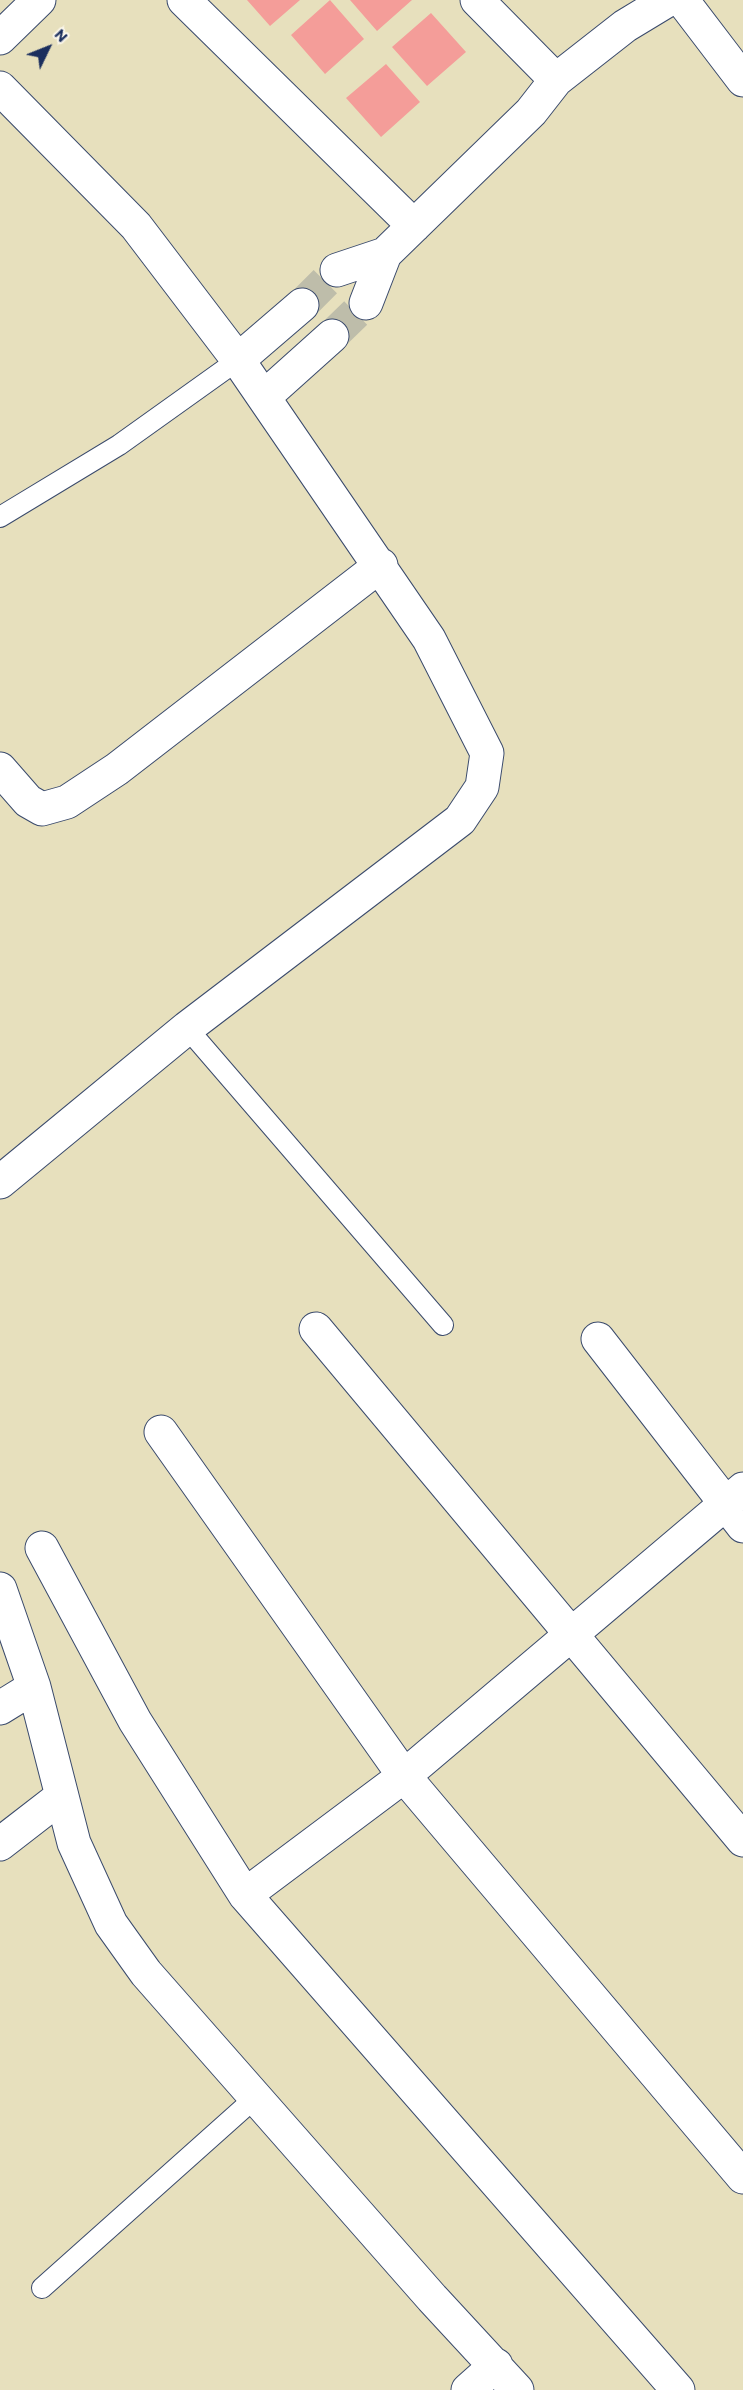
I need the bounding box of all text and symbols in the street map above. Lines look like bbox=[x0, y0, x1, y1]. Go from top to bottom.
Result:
north arrow bbox=[18, 18, 78, 78]
text: N bbox=[51, 25, 72, 46]

